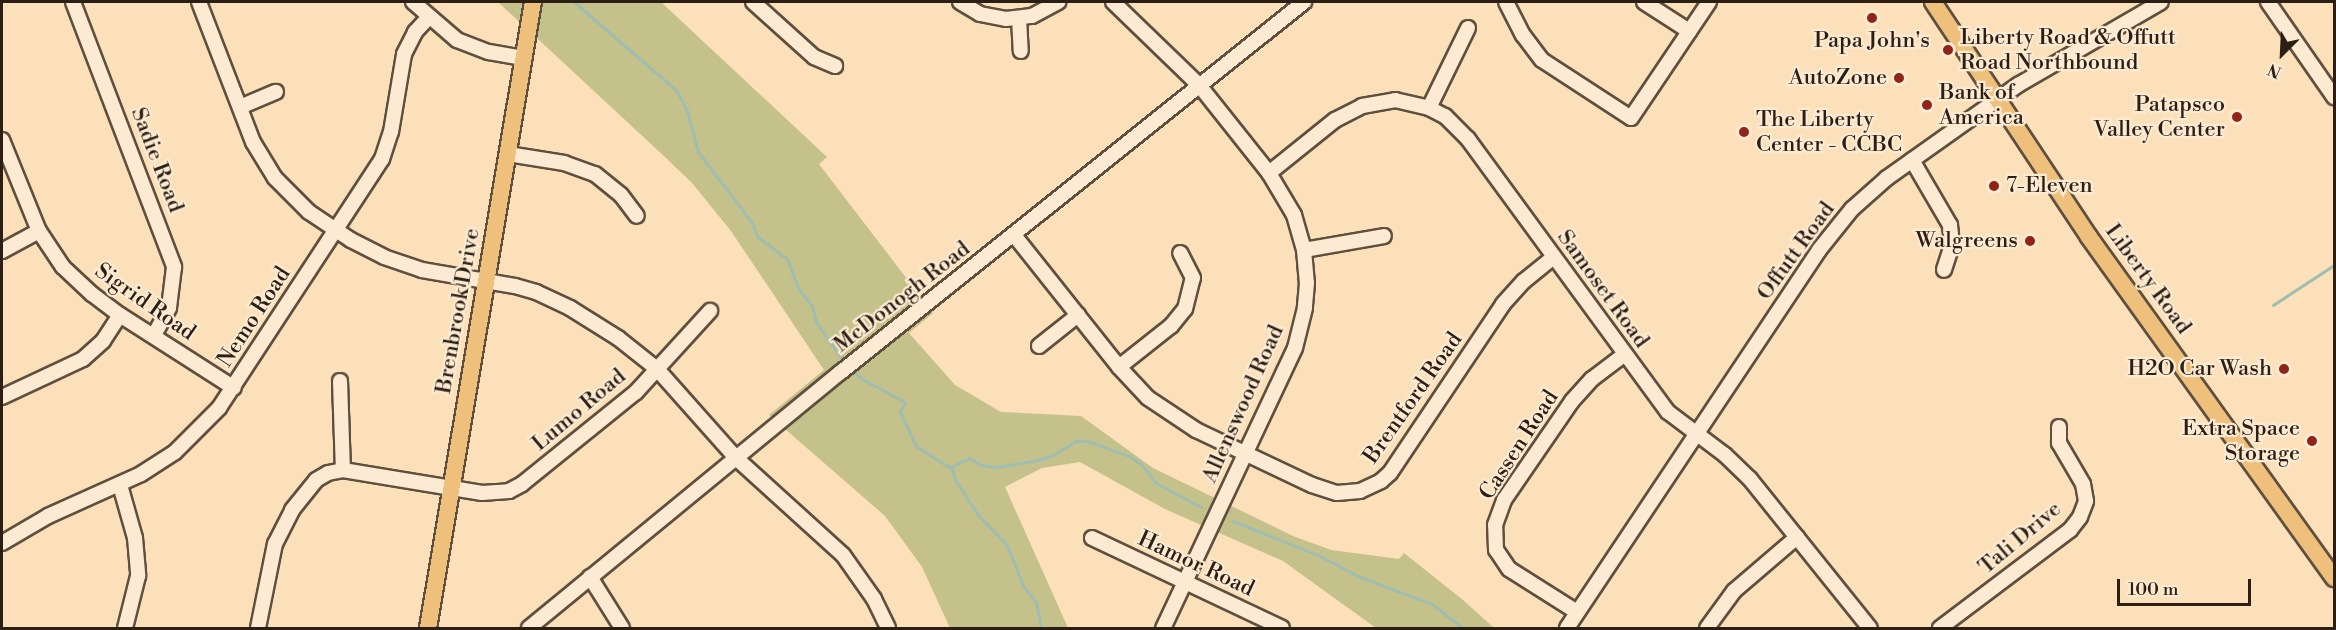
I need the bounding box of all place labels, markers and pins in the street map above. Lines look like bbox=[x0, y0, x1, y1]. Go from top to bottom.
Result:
marker: Papa John's bbox=[1865, 11, 1879, 25]
place label: Liberty Road & Offutt Road Northbound bbox=[1960, 24, 2176, 76]
place label: Papa John's bbox=[1814, 28, 1930, 54]
marker: Liberty Road & Offutt Road Northbound bbox=[1941, 43, 1955, 57]
place label: AutoZone bbox=[1789, 65, 1887, 91]
marker: AutoZone bbox=[1892, 71, 1906, 85]
place label: Bank of America bbox=[1939, 79, 2024, 130]
place label: Patapsco Valley Center bbox=[2093, 91, 2225, 142]
marker: Bank of America bbox=[1920, 98, 1934, 112]
place label: The Liberty Center - CCBC bbox=[1756, 106, 1902, 158]
marker: Patapsco Valley Center bbox=[2230, 110, 2244, 124]
marker: The Liberty Center - CCBC bbox=[1737, 125, 1751, 139]
place label: 7-Eleven bbox=[2006, 173, 2093, 199]
marker: 7-Eleven bbox=[1987, 179, 2001, 193]
place label: Walgreens bbox=[1916, 228, 2018, 254]
marker: Walgreens bbox=[2023, 234, 2037, 248]
place label: H2O Car Wash bbox=[2127, 356, 2272, 382]
marker: H2O Car Wash bbox=[2277, 362, 2291, 376]
place label: Extra Space Storage bbox=[2182, 415, 2300, 466]
marker: Extra Space Storage bbox=[2305, 434, 2319, 448]

